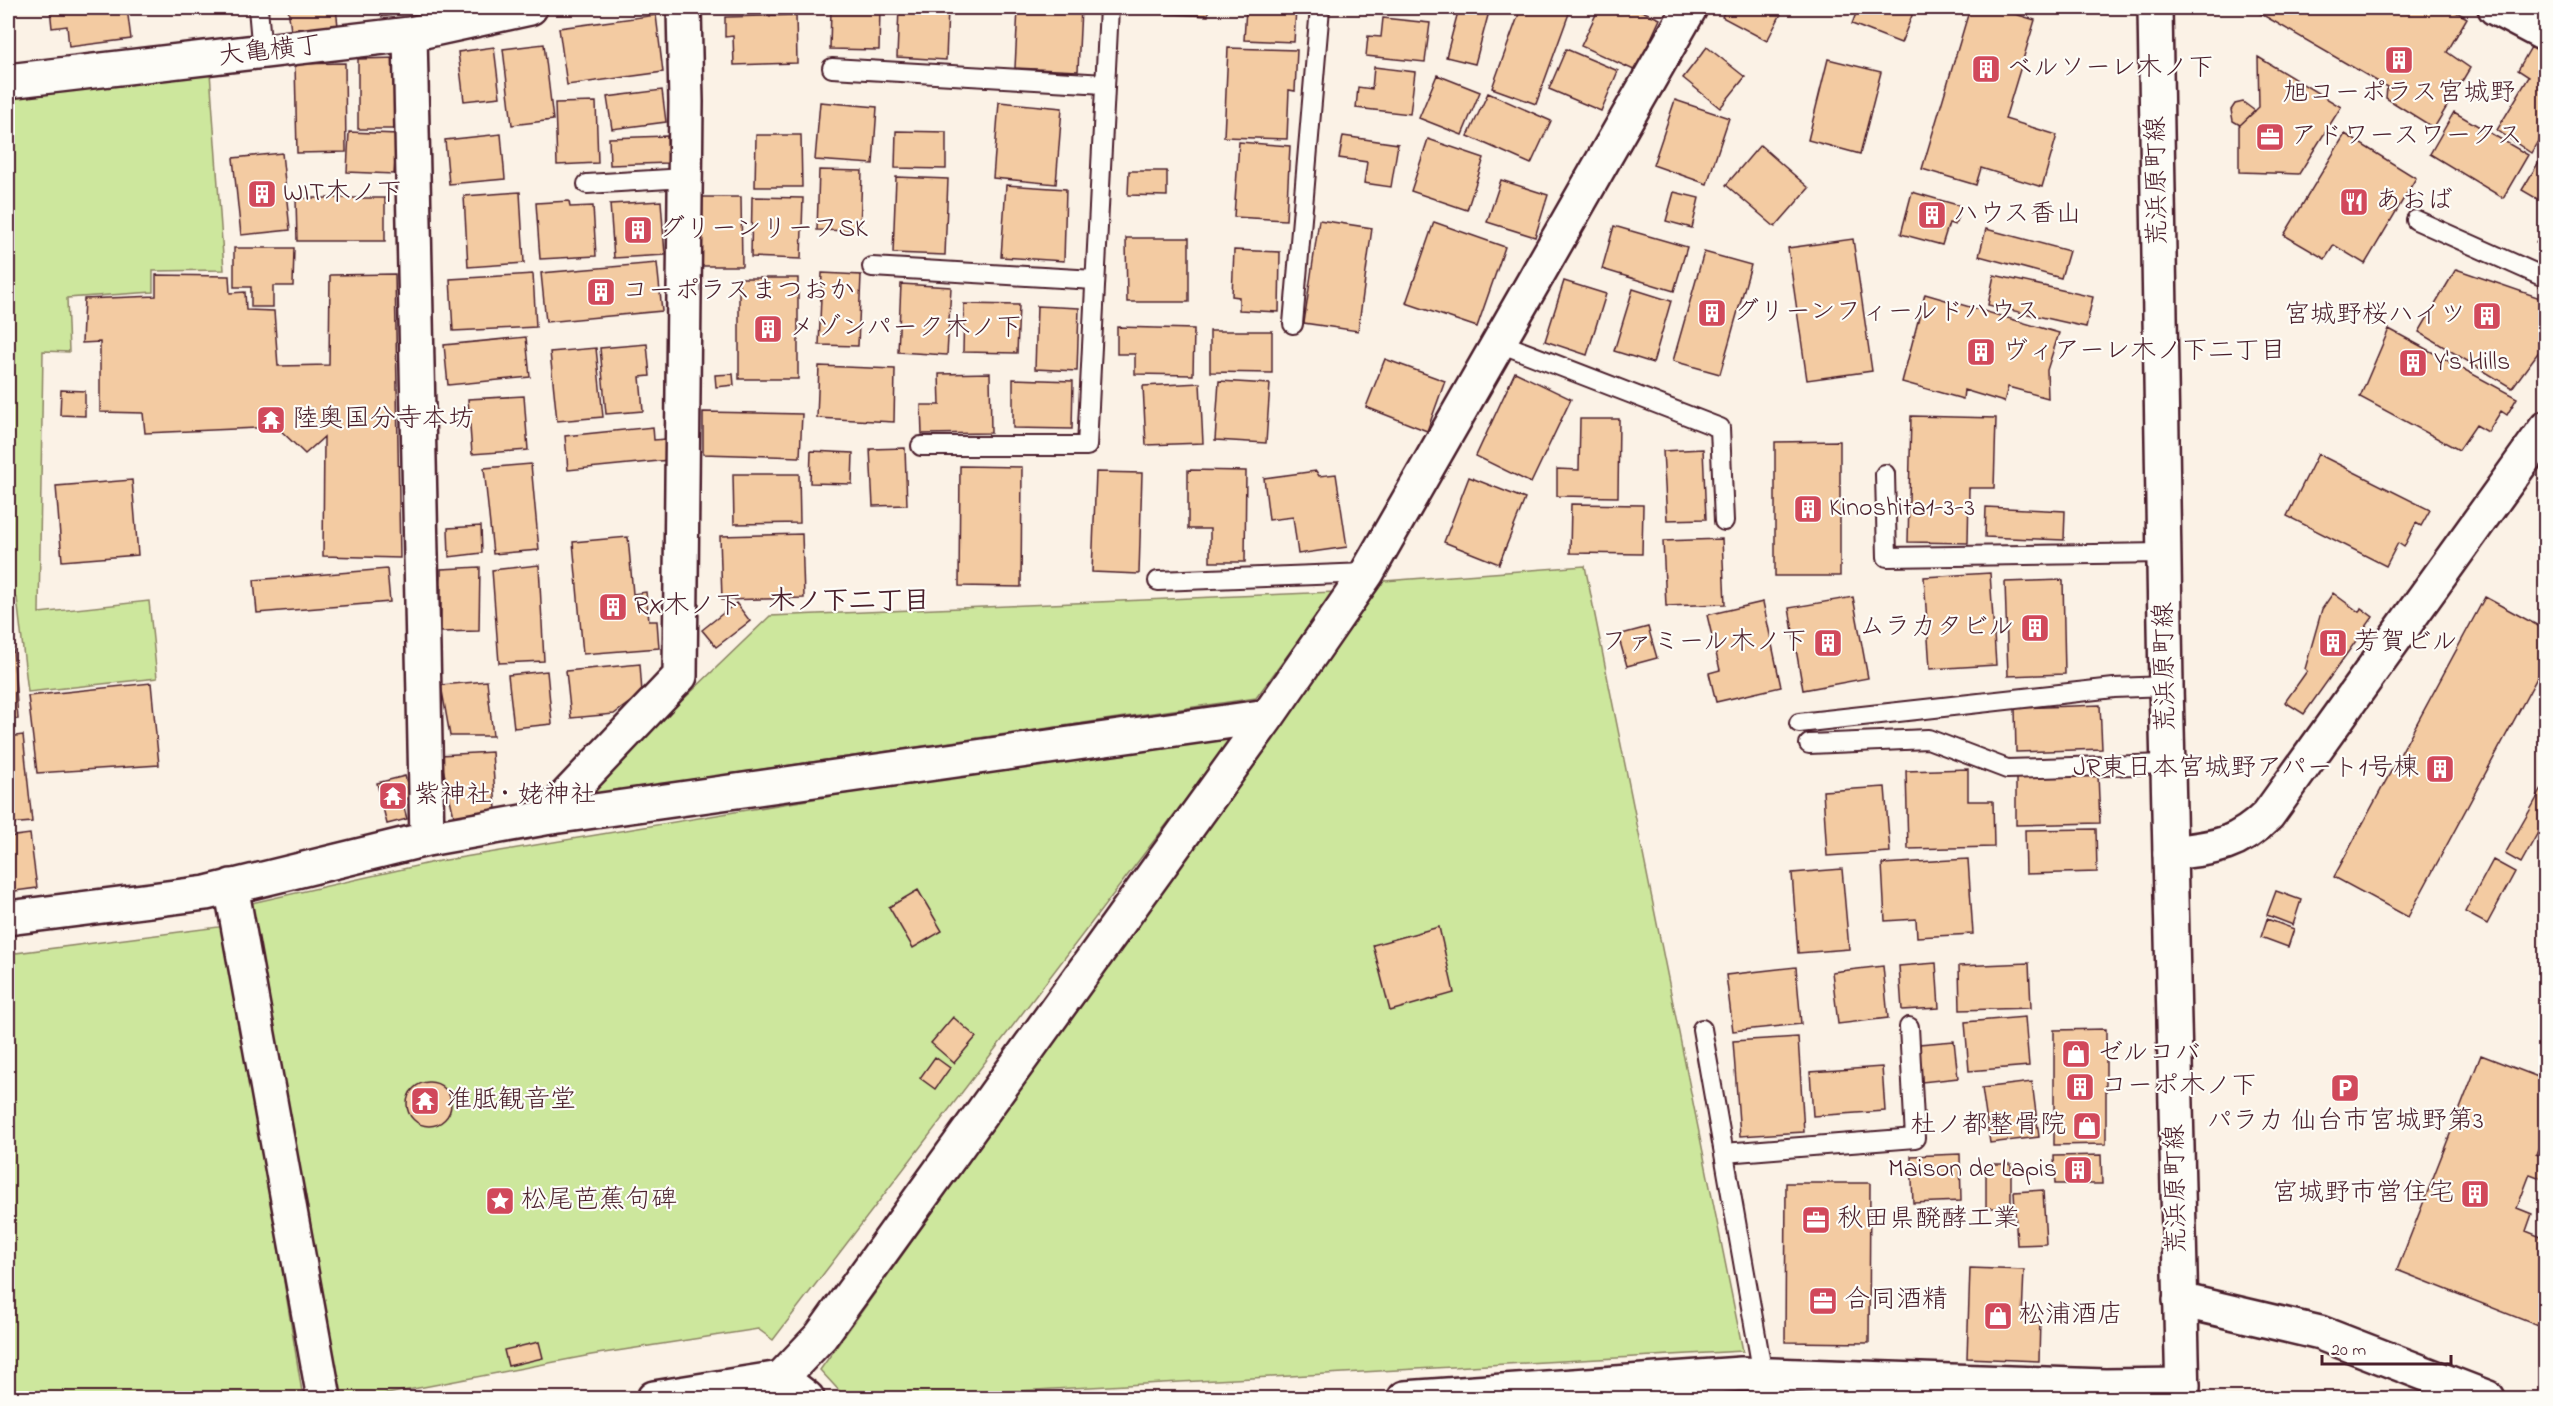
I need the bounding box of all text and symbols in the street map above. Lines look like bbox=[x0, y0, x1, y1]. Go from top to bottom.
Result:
street label: 大亀横丁 bbox=[216, 27, 324, 77]
building icon: 旭コーポラス宮城野 bbox=[2383, 44, 2415, 76]
place label: ベルソーレ木ノ下 bbox=[2007, 50, 2214, 88]
building icon: ベルソーレ木ノ下 bbox=[1970, 53, 2002, 85]
place label: 旭コーポラス宮城野 bbox=[2283, 75, 2515, 113]
street label: 荒浜原町線 bbox=[2138, 116, 2178, 246]
place label: アドワースワークス bbox=[2291, 118, 2523, 156]
office icon: アドワースワークス bbox=[2254, 121, 2286, 153]
place label: WIT木ノ下 bbox=[283, 175, 402, 213]
building icon: WIT木ノ下 bbox=[246, 178, 278, 210]
place label: あおば bbox=[2375, 183, 2453, 221]
restaurant icon: あおば bbox=[2338, 186, 2370, 218]
place label: ハウス香山 bbox=[1953, 196, 2081, 234]
building icon: ハウス香山 bbox=[1916, 199, 1948, 231]
place label: グリーンリーフSK bbox=[659, 211, 868, 249]
building icon: グリーンリーフSK bbox=[622, 214, 654, 246]
place label: コーポラスまつおか bbox=[622, 273, 855, 311]
building icon: コーポラスまつおか bbox=[585, 276, 617, 308]
place label: グリーンフィールドハウス bbox=[1733, 294, 2040, 332]
building icon: グリーンフィールドハウス bbox=[1696, 297, 1728, 329]
place label: 宮城野桜ハイツ bbox=[2284, 297, 2466, 335]
building icon: 宮城野桜ハイツ bbox=[2471, 300, 2503, 332]
place label: メゾンパーク木ノ下 bbox=[789, 310, 1022, 348]
building icon: メゾンパーク木ノ下 bbox=[752, 313, 784, 345]
place label: ヴィアーレ木ノ下二丁目 bbox=[2002, 333, 2286, 371]
building icon: ヴィアーレ木ノ下二丁目 bbox=[1965, 336, 1997, 368]
place label: Y's Hills bbox=[2434, 344, 2510, 382]
building icon: Y's Hills bbox=[2397, 347, 2429, 379]
place label: 陸奥国分寺本坊 bbox=[292, 401, 474, 439]
temple icon: 陸奥国分寺本坊 bbox=[255, 404, 287, 436]
place label: Kinoshita1-3-3 bbox=[1829, 490, 1975, 528]
building icon: Kinoshita1-3-3 bbox=[1792, 493, 1824, 525]
district label: 木ノ下二丁目 bbox=[768, 583, 930, 622]
place label: RX木ノ下 bbox=[634, 588, 741, 626]
building icon: RX木ノ下 bbox=[597, 591, 629, 623]
street label: 荒浜原町線 bbox=[2146, 602, 2186, 732]
place label: ムラカタビル bbox=[1859, 609, 2014, 647]
building icon: ムラカタビル bbox=[2019, 612, 2051, 644]
place label: ファミール木ノ下 bbox=[1601, 624, 1807, 662]
place label: 芳賀ビル bbox=[2354, 624, 2457, 662]
building icon: ファミール木ノ下 bbox=[1812, 627, 1844, 659]
building icon: 芳賀ビル bbox=[2317, 627, 2349, 659]
place label: JR東日本宮城野アパート1号棟 bbox=[2073, 750, 2419, 788]
building icon: JR東日本宮城野アパート1号棟 bbox=[2424, 753, 2456, 785]
place label: 紫神社・姥神社 bbox=[414, 777, 596, 815]
temple icon: 紫神社・姥神社 bbox=[377, 780, 409, 812]
place label: ゼルコバ bbox=[2097, 1035, 2200, 1073]
shop icon: ゼルコバ bbox=[2060, 1038, 2092, 1070]
place label: コーポ木ノ下 bbox=[2101, 1068, 2257, 1106]
building icon: コーポ木ノ下 bbox=[2064, 1071, 2096, 1103]
parking icon: パラカ 仙台市宮城野第3 bbox=[2329, 1072, 2361, 1104]
place label: 准胝観音堂 bbox=[446, 1082, 576, 1120]
temple icon: 准胝観音堂 bbox=[409, 1085, 441, 1117]
place label: パラカ 仙台市宮城野第3 bbox=[2206, 1103, 2484, 1141]
place label: 杜ノ都整骨院 bbox=[1910, 1107, 2066, 1145]
shop icon: 杜ノ都整骨院 bbox=[2071, 1110, 2103, 1142]
street label: 荒浜原町線 bbox=[2157, 1124, 2197, 1254]
place label: Maison de Lapis bbox=[1888, 1151, 2057, 1189]
building icon: Maison de Lapis bbox=[2062, 1154, 2094, 1186]
place label: 宮城野市営住宅 bbox=[2272, 1175, 2454, 1213]
building icon: 宮城野市営住宅 bbox=[2459, 1178, 2491, 1210]
place label: 松尾芭蕉句碑 bbox=[521, 1182, 677, 1220]
place icon: 松尾芭蕉句碑 bbox=[484, 1185, 516, 1217]
place label: 秋田県醗酵工業 bbox=[1837, 1201, 2019, 1239]
office icon: 秋田県醗酵工業 bbox=[1800, 1204, 1832, 1236]
place label: 合同酒精 bbox=[1844, 1282, 1948, 1320]
office icon: 合同酒精 bbox=[1807, 1285, 1839, 1317]
place label: 松浦酒店 bbox=[2019, 1297, 2123, 1335]
shop icon: 松浦酒店 bbox=[1982, 1300, 2014, 1332]
scale bar bbox=[2322, 1328, 2451, 1366]
text: 20 m bbox=[2331, 1338, 2366, 1364]

